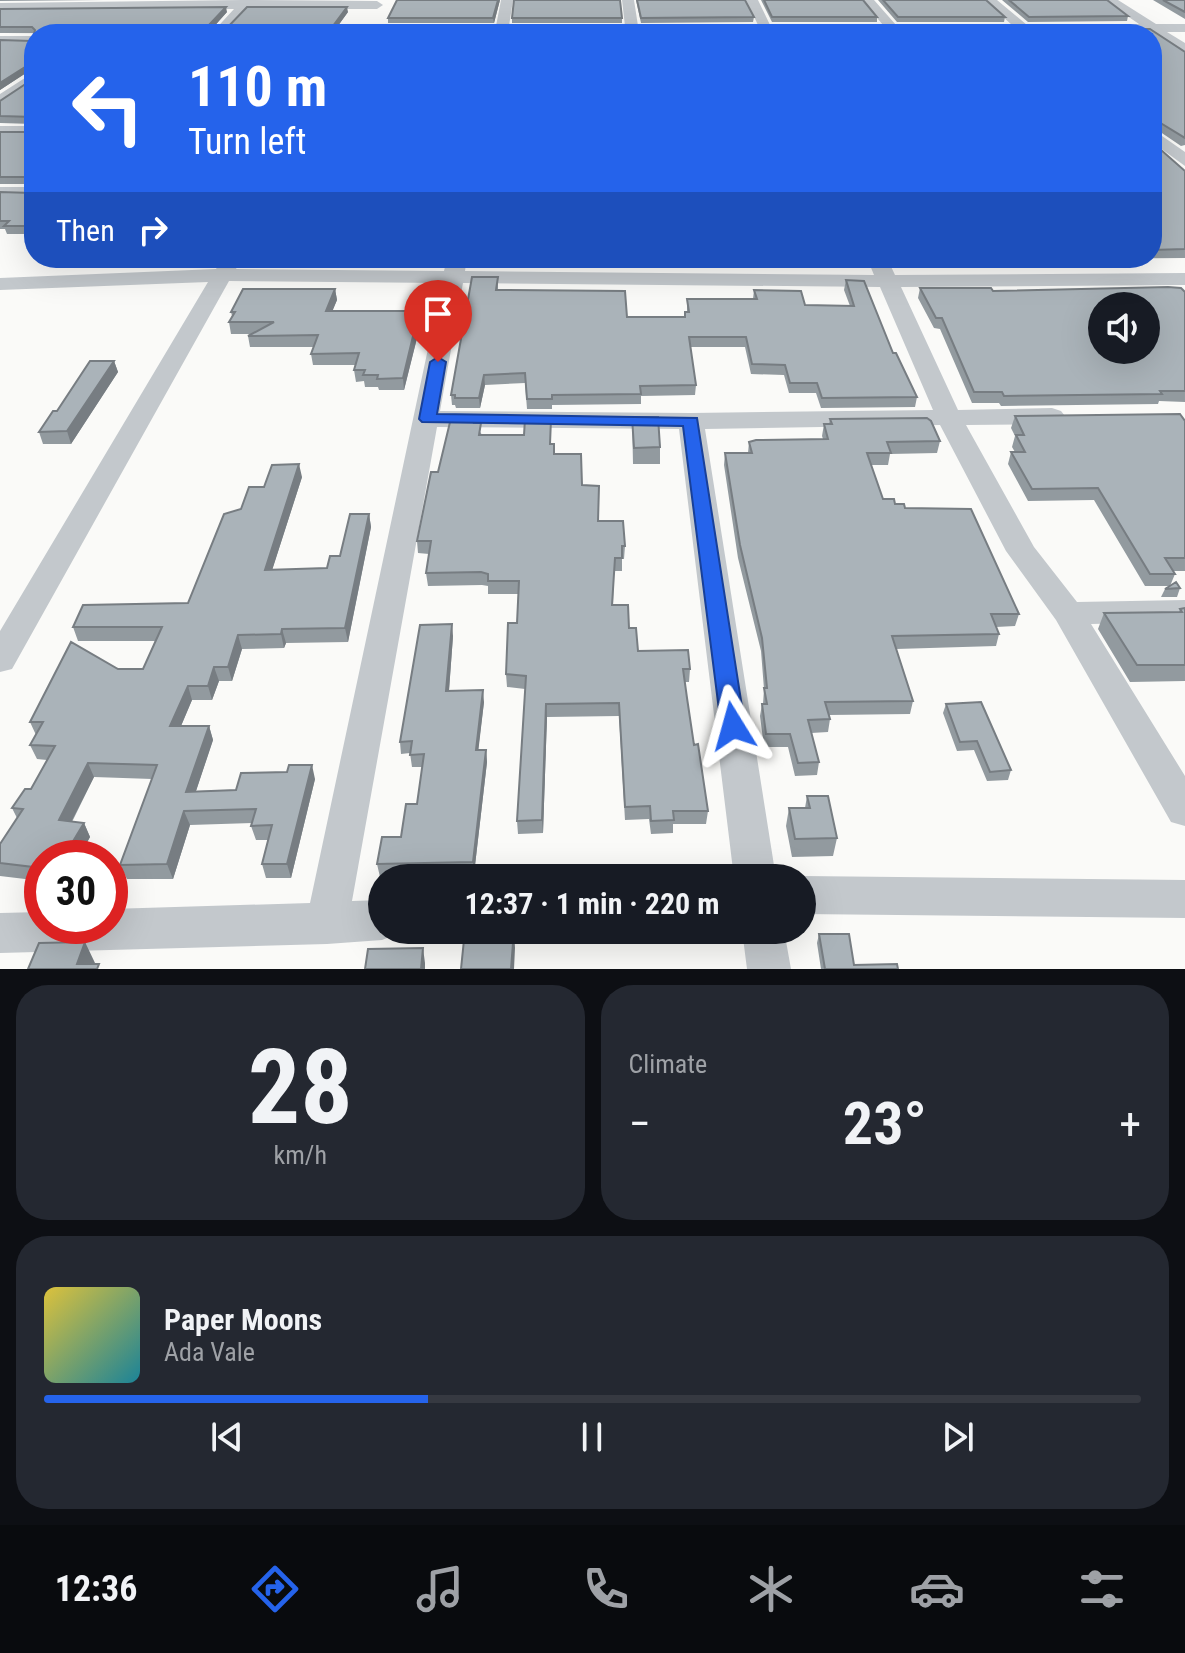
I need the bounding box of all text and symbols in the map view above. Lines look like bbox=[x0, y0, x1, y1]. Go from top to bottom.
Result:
text: 110 m bbox=[188, 54, 327, 120]
icon: left bbox=[56, 56, 160, 160]
text: Turn left bbox=[188, 121, 306, 163]
icon: right bbox=[131, 208, 175, 252]
text: Then bbox=[56, 213, 115, 248]
pin bbox=[404, 280, 472, 362]
icon: arrive bbox=[416, 292, 460, 336]
map controls bbox=[1088, 292, 1160, 364]
button: sound bbox=[1088, 292, 1160, 364]
position arrow bbox=[691, 684, 775, 768]
speed limit sign: 30 bbox=[24, 840, 128, 944]
text: 12:37 · 1 min · 220 m bbox=[465, 886, 719, 921]
text: 28 bbox=[248, 1027, 353, 1148]
text: Climate bbox=[629, 1049, 707, 1079]
text: 23° bbox=[843, 1088, 927, 1159]
text: − bbox=[629, 1098, 651, 1150]
text: + bbox=[1119, 1098, 1141, 1150]
text: km/h bbox=[274, 1140, 327, 1170]
text: Paper Moons bbox=[164, 1302, 322, 1337]
text: Ada Vale bbox=[164, 1337, 255, 1367]
icon: previous bbox=[205, 1415, 249, 1459]
icon: pause bbox=[570, 1415, 614, 1459]
icon: next bbox=[936, 1415, 980, 1459]
icon: directions bbox=[247, 1561, 303, 1617]
icon: music bbox=[412, 1561, 468, 1617]
icon: phone bbox=[578, 1561, 634, 1617]
icon: climate bbox=[743, 1561, 799, 1617]
icon: car bbox=[909, 1561, 965, 1617]
icon: filters bbox=[1074, 1561, 1130, 1617]
text: 12:36 bbox=[55, 1568, 137, 1610]

